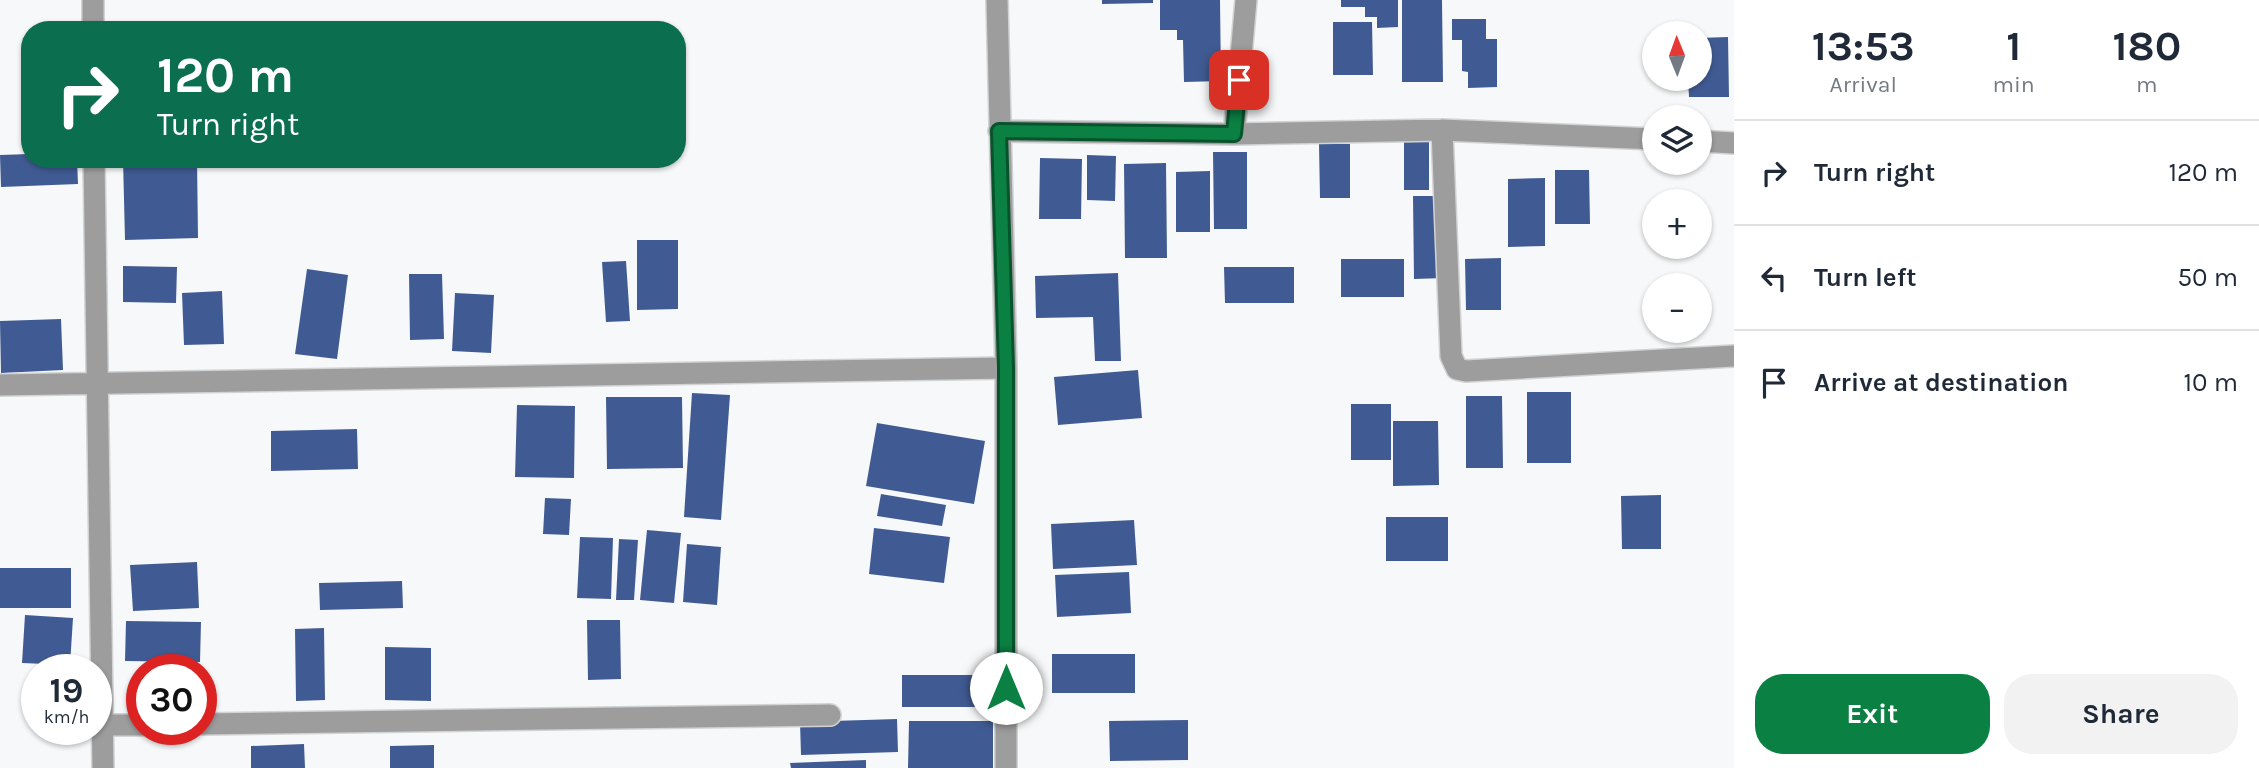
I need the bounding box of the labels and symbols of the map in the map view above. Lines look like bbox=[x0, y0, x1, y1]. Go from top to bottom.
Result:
north arrow bbox=[1642, 21, 1712, 91]
pin bbox=[1209, 50, 1269, 110]
position arrow bbox=[969, 651, 1043, 725]
speed limit sign: 30 bbox=[126, 654, 217, 745]

